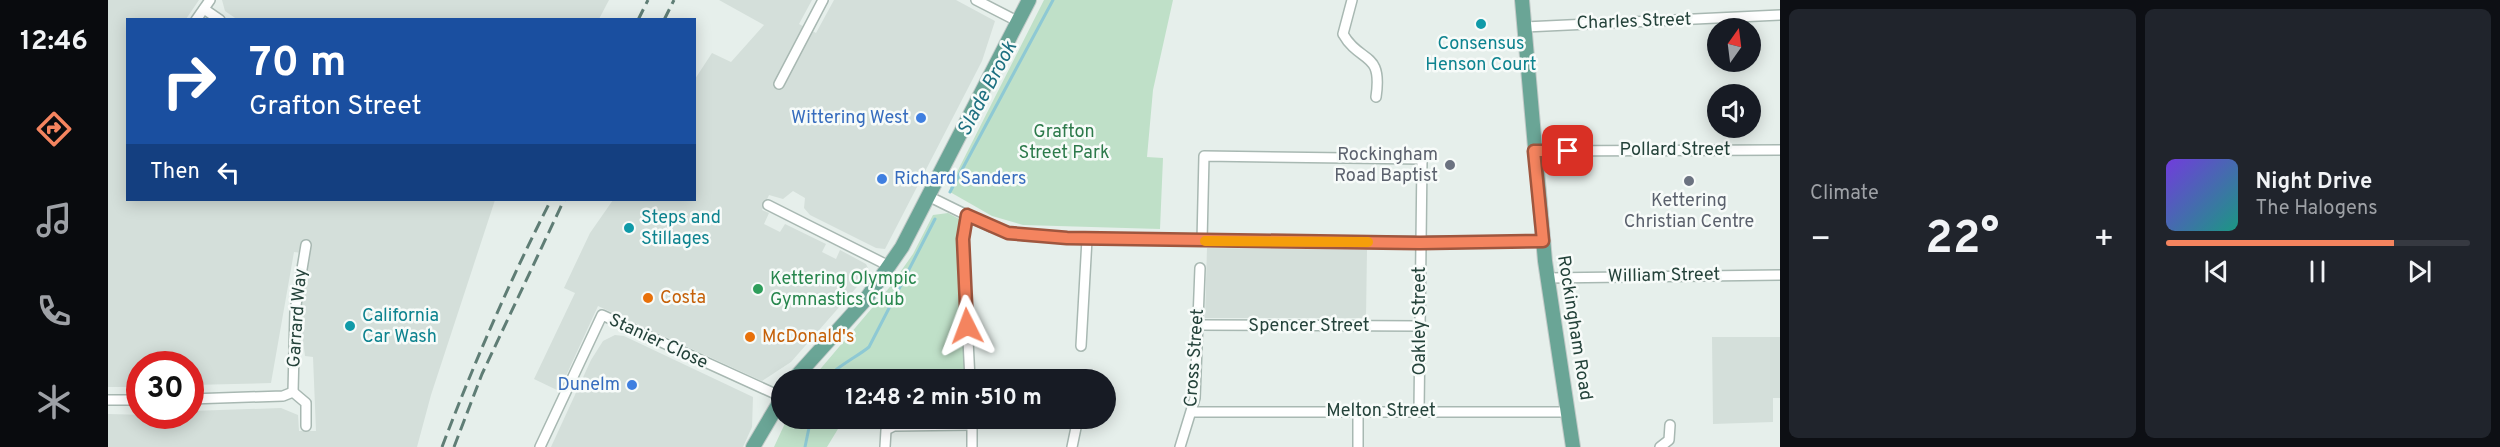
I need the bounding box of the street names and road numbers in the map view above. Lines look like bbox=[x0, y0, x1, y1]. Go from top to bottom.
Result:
street label: Charles Street bbox=[1576, 9, 1692, 35]
street label: Pollard Street bbox=[1619, 139, 1731, 162]
street label: Rockingham Road bbox=[1551, 254, 1597, 402]
street label: William Street bbox=[1608, 264, 1720, 288]
street label: Oakley Street bbox=[1409, 266, 1432, 376]
street label: Garrard Way bbox=[283, 268, 313, 368]
street label: Cross Street bbox=[1180, 308, 1210, 408]
street label: Stanier Close bbox=[605, 309, 711, 375]
street label: Spencer Street bbox=[1248, 315, 1370, 338]
street label: Melton Street bbox=[1326, 400, 1436, 423]

